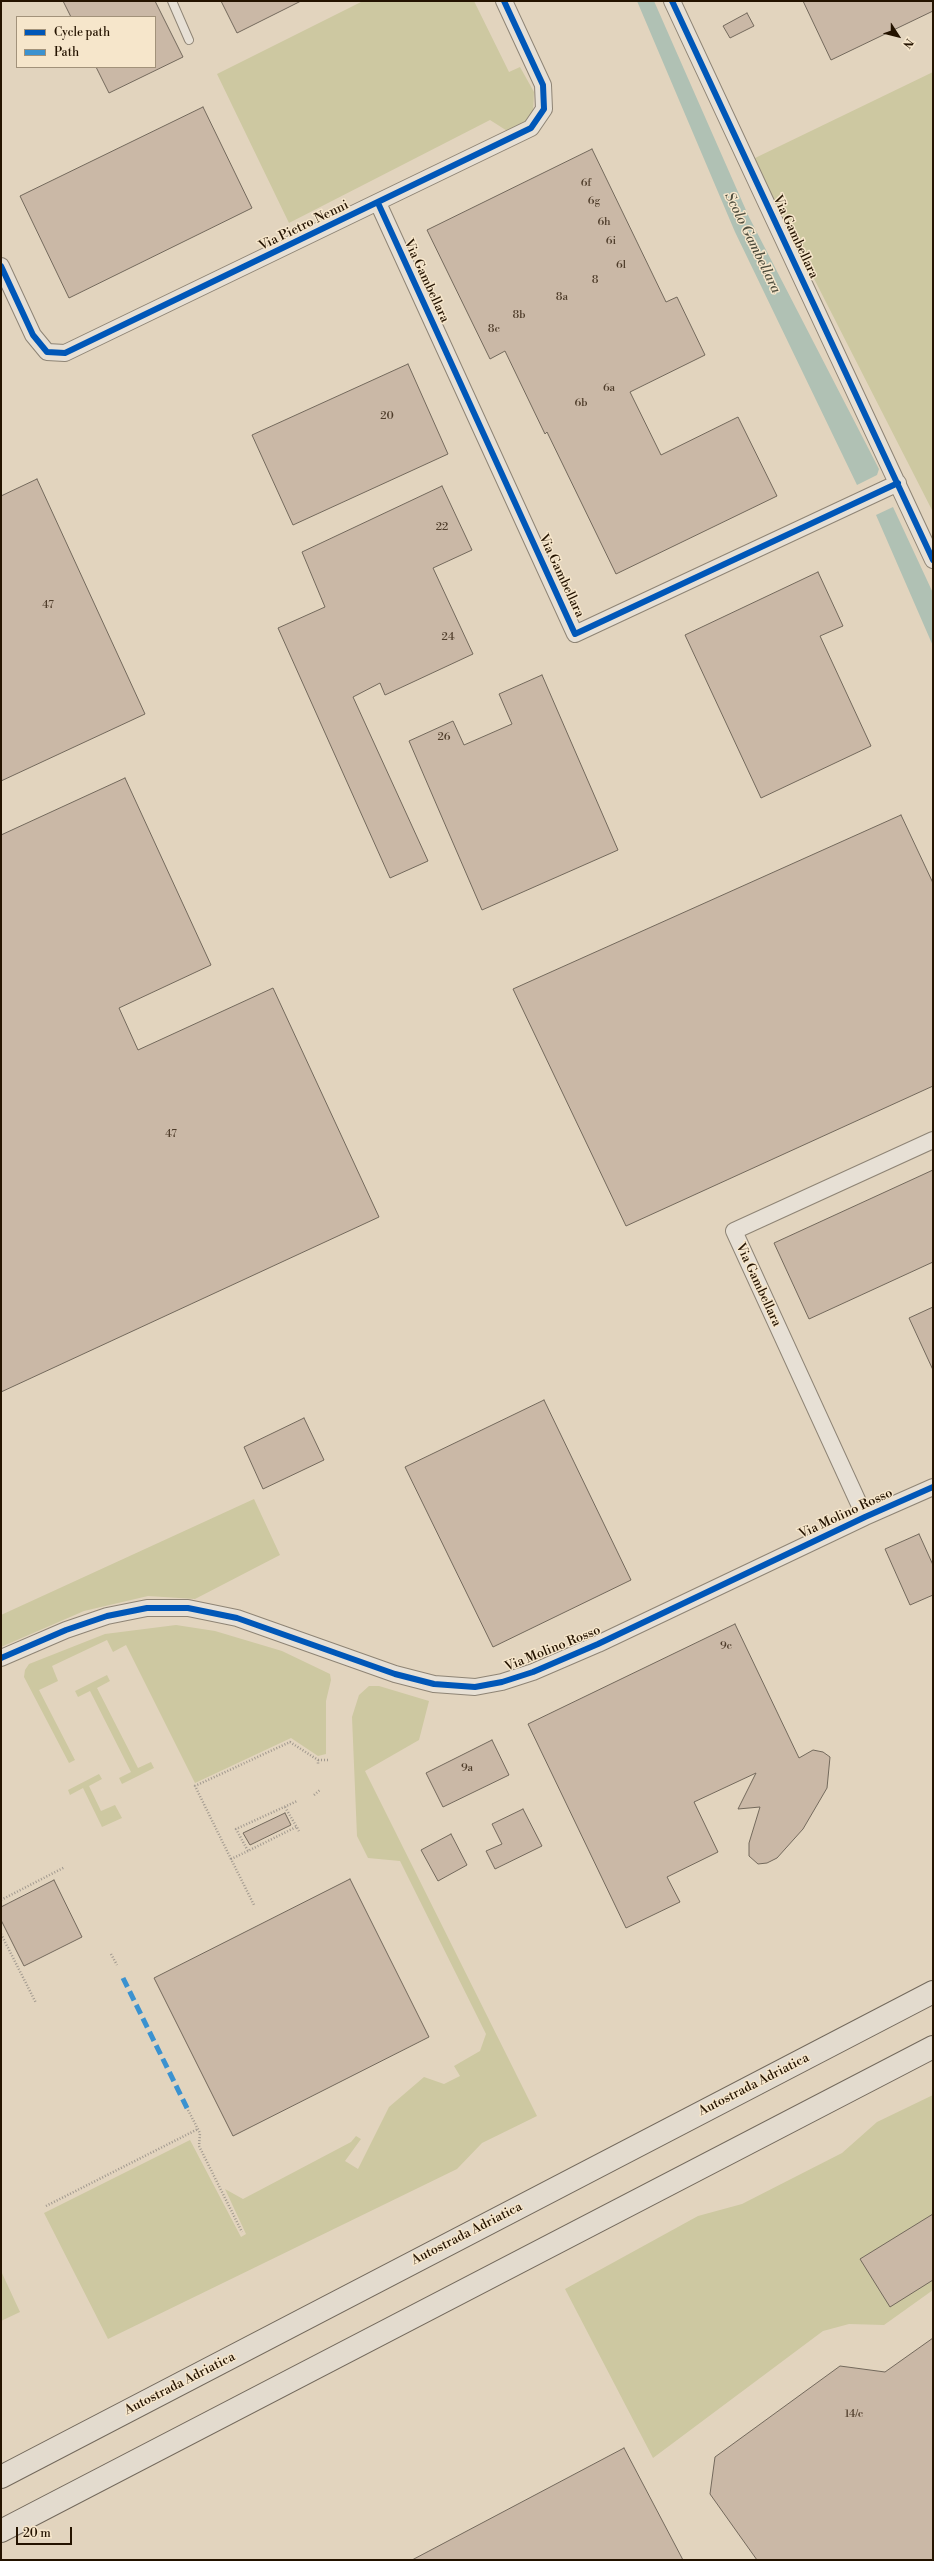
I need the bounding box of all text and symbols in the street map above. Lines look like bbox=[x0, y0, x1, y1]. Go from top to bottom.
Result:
legend bbox=[16, 16, 156, 68]
north arrow bbox=[878, 16, 918, 56]
text: Cycle path bbox=[54, 25, 110, 40]
text: N bbox=[899, 35, 916, 51]
text: Path bbox=[54, 45, 79, 60]
house number: 6f bbox=[581, 176, 591, 190]
water label: Scolo Gambellara bbox=[720, 190, 784, 296]
street label: Via Gambellara bbox=[769, 193, 821, 281]
house number: 6g bbox=[588, 194, 600, 208]
street label: Via Pietro Nenni bbox=[257, 198, 351, 254]
house number: 6h bbox=[597, 215, 611, 229]
house number: 6i bbox=[606, 234, 616, 248]
street label: Via Gambellara bbox=[400, 237, 452, 325]
house number: 6l bbox=[616, 258, 626, 272]
house number: 8 bbox=[592, 273, 598, 287]
house number: 8a bbox=[556, 290, 568, 304]
house number: 8b bbox=[512, 308, 526, 322]
house number: 8c bbox=[488, 322, 500, 336]
house number: 6a bbox=[603, 381, 615, 395]
house number: 6b bbox=[575, 396, 587, 410]
house number: 20 bbox=[380, 409, 394, 423]
house number: 22 bbox=[436, 520, 448, 534]
street label: Via Gambellara bbox=[535, 532, 587, 620]
house number: 47 bbox=[42, 598, 54, 612]
house number: 24 bbox=[442, 630, 454, 644]
house number: 26 bbox=[438, 730, 450, 744]
house number: 47 bbox=[165, 1127, 177, 1141]
street label: Via Gambellara bbox=[732, 1241, 784, 1329]
street label: Via Molino Rosso bbox=[797, 1485, 895, 1543]
street label: Via Molino Rosso bbox=[503, 1623, 603, 1675]
house number: 9c bbox=[720, 1639, 732, 1653]
house number: 9a bbox=[461, 1761, 473, 1775]
street label: Autostrada Adriatica bbox=[696, 2050, 812, 2120]
street label: Autostrada Adriatica bbox=[409, 2199, 525, 2269]
street label: Autostrada Adriatica bbox=[122, 2349, 238, 2419]
house number: 14/c bbox=[845, 2407, 863, 2421]
scale bar bbox=[18, 2519, 74, 2545]
text: 20 m bbox=[23, 2526, 51, 2541]

